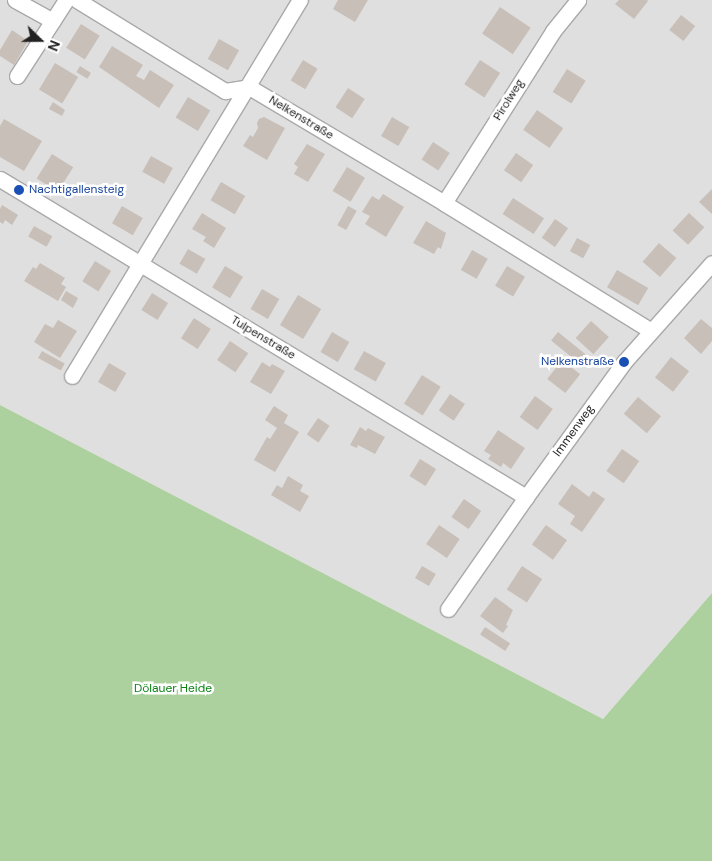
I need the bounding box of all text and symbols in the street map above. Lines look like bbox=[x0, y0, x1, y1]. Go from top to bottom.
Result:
north arrow bbox=[15, 15, 65, 65]
text: N bbox=[44, 38, 64, 54]
street label: Pirolweg bbox=[491, 77, 527, 123]
street label: Nelkenstraße bbox=[266, 93, 336, 143]
place label: Nachtigallensteig bbox=[29, 183, 124, 197]
marker: Nachtigallensteig bbox=[13, 184, 25, 196]
street label: Tulpenstraße bbox=[228, 313, 298, 363]
place label: Nelkenstraße bbox=[541, 355, 614, 369]
marker: Nelkenstraße bbox=[618, 356, 630, 368]
street label: Immenweg bbox=[550, 402, 598, 460]
park label: Dölauer Heide bbox=[134, 682, 212, 696]

